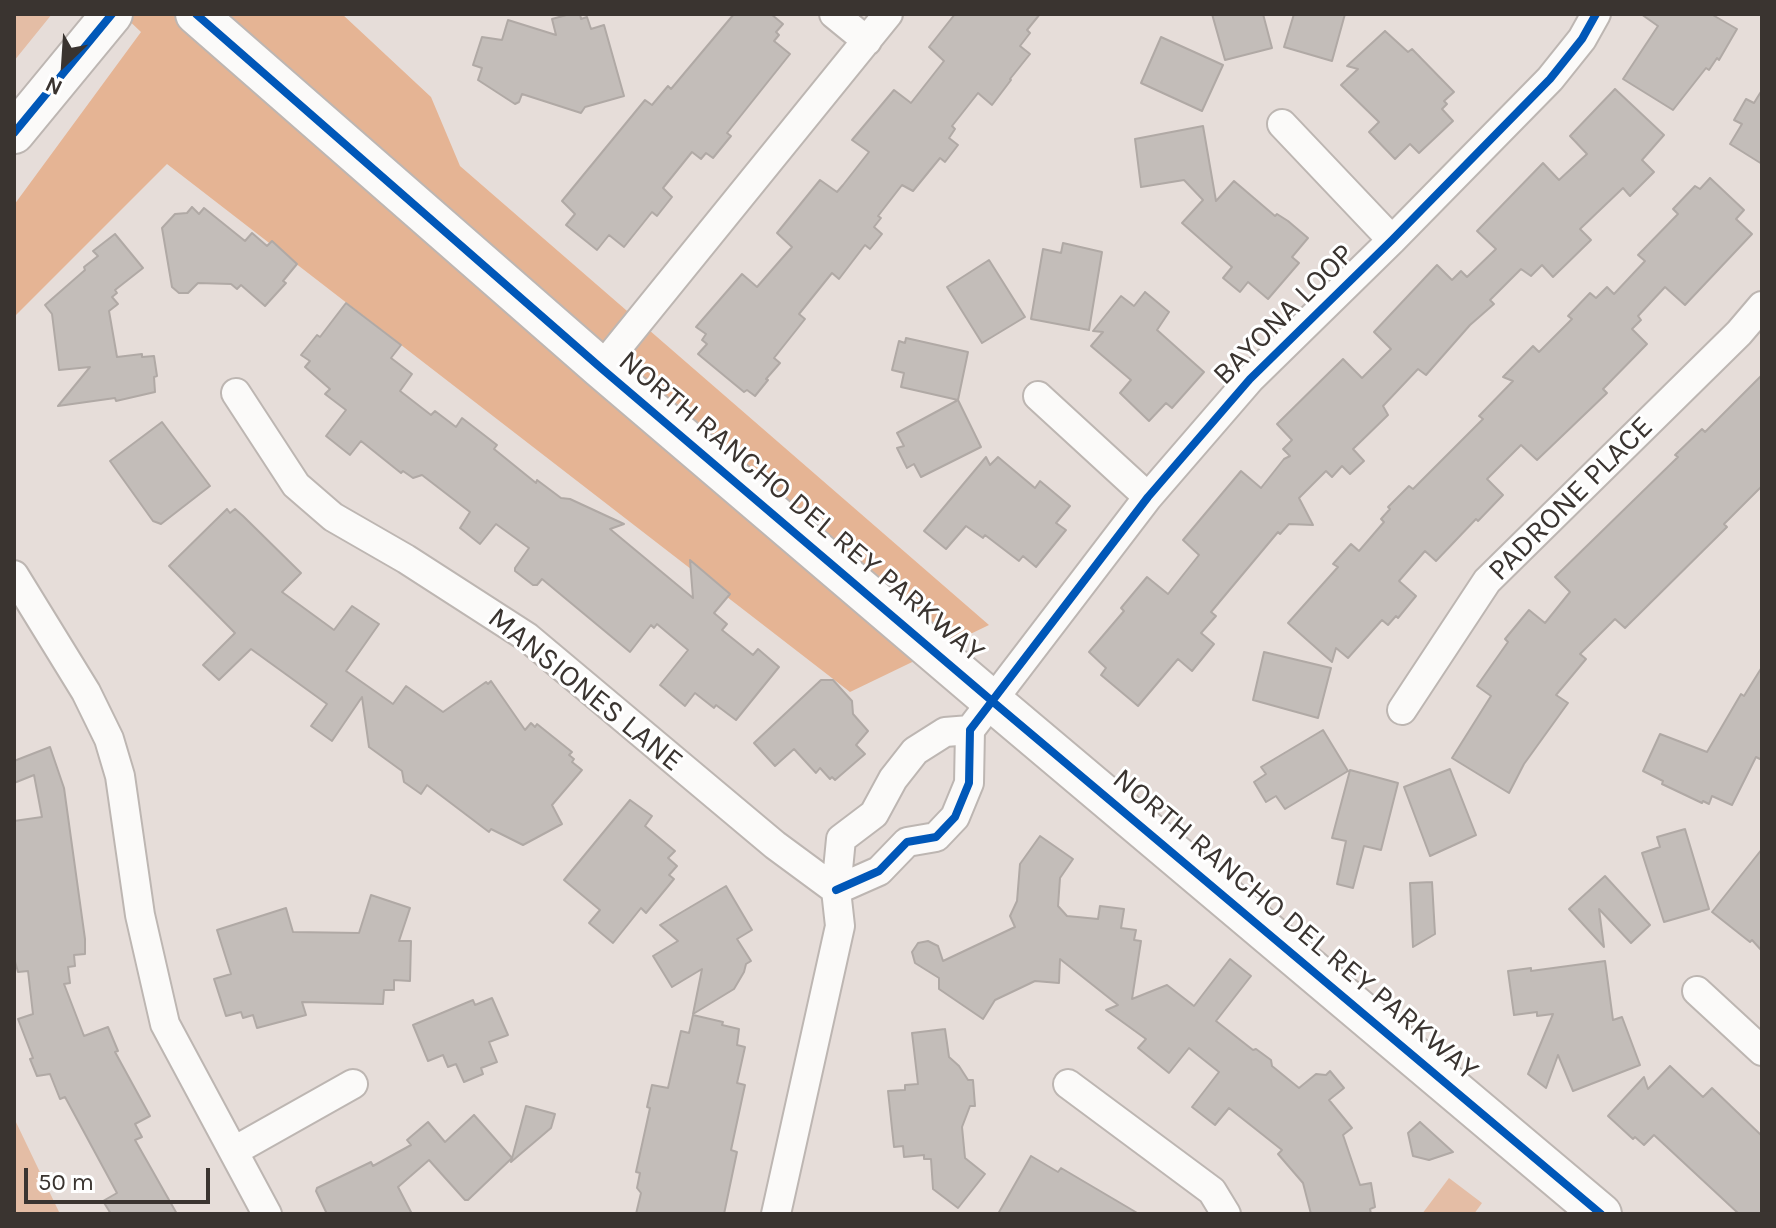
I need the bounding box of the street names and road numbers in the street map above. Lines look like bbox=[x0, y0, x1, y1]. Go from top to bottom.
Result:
street label: BAYONA LOOP bbox=[1206, 237, 1362, 393]
street label: NORTH RANCHO DEL REY PARKWAY bbox=[611, 343, 991, 671]
street label: PADRONE PLACE bbox=[1481, 409, 1661, 589]
street label: MANSIONES LANE bbox=[480, 600, 690, 780]
street label: NORTH RANCHO DEL REY PARKWAY bbox=[1105, 761, 1485, 1089]

